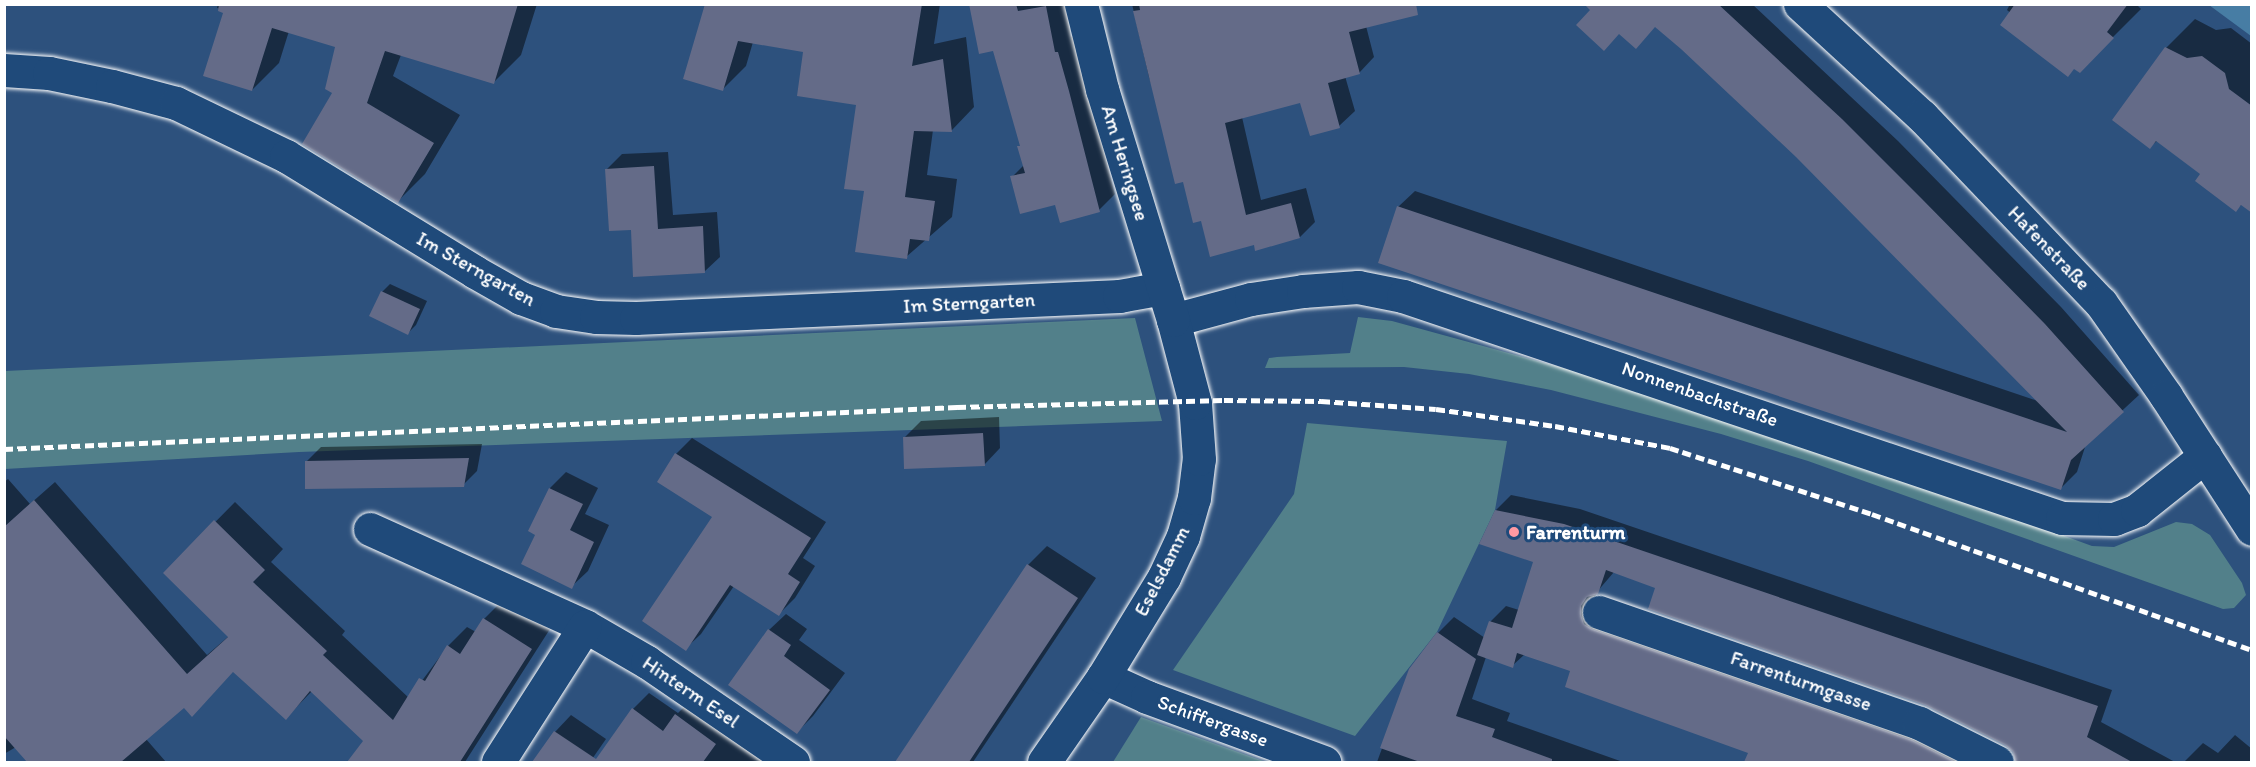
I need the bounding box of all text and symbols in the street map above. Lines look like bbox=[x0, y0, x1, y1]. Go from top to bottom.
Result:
street label: Am Heringsee bbox=[1096, 102, 1154, 224]
street label: Hafenstraße bbox=[2003, 201, 2095, 295]
street label: Im Sterngarten bbox=[412, 226, 540, 312]
street label: Im Sterngarten bbox=[902, 288, 1036, 318]
street label: Nonnenbachstraße bbox=[1619, 356, 1781, 432]
place label: Farrenturm bbox=[1526, 520, 1625, 544]
street label: Eselsdamm bbox=[1129, 522, 1195, 620]
marker: Farrenturm bbox=[1507, 525, 1521, 539]
street label: Farrenturmgasse bbox=[1727, 646, 1875, 716]
street label: Hinterm Esel bbox=[638, 651, 744, 733]
street label: Schiffergasse bbox=[1154, 690, 1272, 752]

